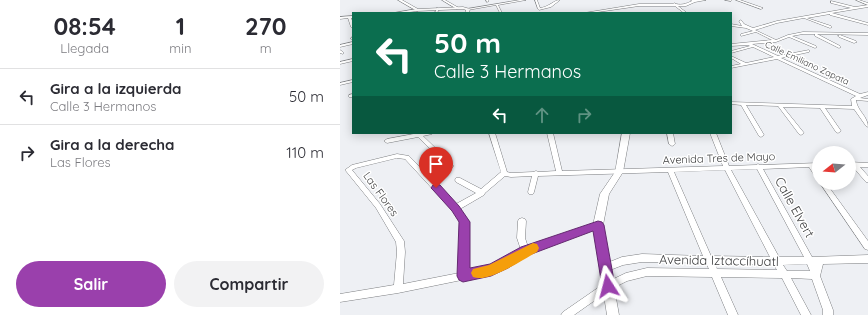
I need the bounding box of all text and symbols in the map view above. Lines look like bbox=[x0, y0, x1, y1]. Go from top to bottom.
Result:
text: 08:54 bbox=[53, 11, 116, 41]
text: 1 bbox=[176, 11, 185, 41]
text: 270 bbox=[245, 11, 287, 41]
text: 50 m bbox=[434, 25, 501, 60]
icon: left bbox=[368, 28, 420, 80]
street label: Calle Emiliano Zapata bbox=[763, 38, 851, 87]
text: Llegada bbox=[60, 40, 109, 56]
text: min bbox=[169, 40, 191, 56]
text: m bbox=[260, 40, 272, 56]
text: Calle 3 Hermanos bbox=[434, 60, 581, 83]
text: Gira a la izquierda bbox=[50, 79, 182, 98]
icon: left bbox=[16, 86, 38, 108]
text: 50 m bbox=[289, 87, 324, 106]
text: Calle 3 Hermanos bbox=[50, 98, 156, 114]
icon: left bbox=[489, 104, 511, 126]
icon: ahead bbox=[531, 104, 553, 126]
icon: right bbox=[573, 104, 595, 126]
text: Gira a la derecha bbox=[50, 135, 175, 154]
icon: right bbox=[16, 142, 38, 164]
text: 110 m bbox=[286, 143, 324, 162]
north arrow bbox=[812, 146, 856, 190]
map controls bbox=[812, 146, 856, 190]
pin bbox=[419, 147, 453, 188]
street label: Avenida Tres de Mayo bbox=[662, 149, 776, 167]
icon: arrive bbox=[425, 153, 447, 175]
text: Las Flores bbox=[50, 154, 111, 170]
street label: Las Flores bbox=[360, 169, 402, 219]
street label: Calle Elvert bbox=[772, 174, 818, 240]
street label: Avenida Iztaccíhuatl bbox=[659, 251, 779, 269]
button: Salir bbox=[16, 261, 166, 307]
button: Compartir bbox=[174, 261, 324, 307]
position arrow bbox=[587, 265, 629, 307]

